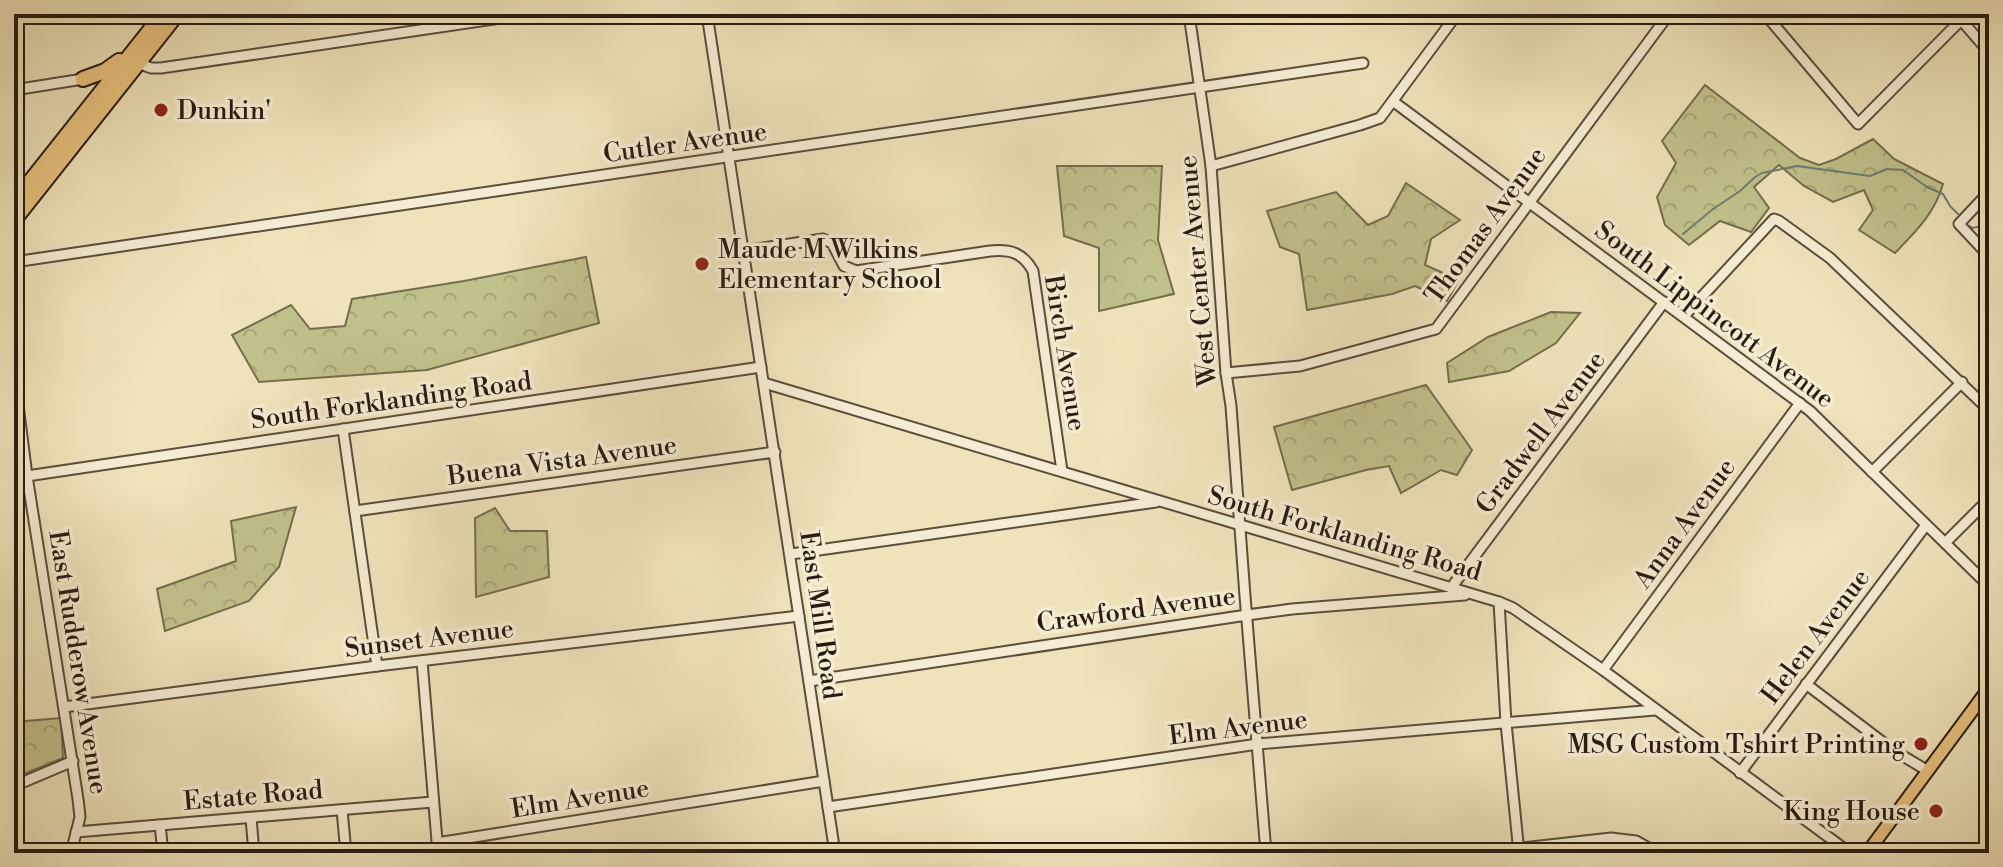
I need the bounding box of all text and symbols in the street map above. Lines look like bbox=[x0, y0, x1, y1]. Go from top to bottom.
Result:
place label: Dunkin' bbox=[177, 95, 271, 127]
marker: Dunkin' bbox=[152, 101, 170, 119]
street label: Cutler Avenue bbox=[601, 116, 769, 170]
street label: Thomas Avenue bbox=[1418, 141, 1554, 310]
street label: West Center Avenue bbox=[1172, 154, 1224, 389]
street label: South Lippincott Avenue bbox=[1588, 214, 1840, 415]
place label: Maude M Wilkins Elementary School bbox=[718, 234, 942, 296]
marker: Maude M Wilkins Elementary School bbox=[693, 255, 711, 273]
street label: Birch Avenue bbox=[1037, 272, 1093, 433]
street label: Gradwell Avenue bbox=[1469, 345, 1613, 520]
street label: South Forklanding Road bbox=[249, 365, 534, 437]
street label: Buena Vista Avenue bbox=[444, 429, 679, 493]
street label: Anna Avenue bbox=[1626, 452, 1743, 596]
street label: South Forklanding Road bbox=[1204, 480, 1486, 588]
street label: East Rudderow Avenue bbox=[41, 528, 115, 796]
street label: East Mill Road bbox=[792, 529, 848, 702]
street label: Helen Avenue bbox=[1754, 563, 1877, 711]
street label: Crawford Avenue bbox=[1035, 580, 1238, 640]
street label: Sunset Avenue bbox=[343, 613, 515, 665]
street label: Elm Avenue bbox=[1167, 704, 1309, 752]
place label: MSG Custom Tshirt Printing bbox=[1567, 729, 1906, 761]
marker: MSG Custom Tshirt Printing bbox=[1912, 735, 1930, 753]
street label: Elm Avenue bbox=[509, 772, 652, 826]
street label: Estate Road bbox=[182, 774, 324, 818]
place label: King House bbox=[1783, 796, 1920, 828]
marker: King House bbox=[1927, 802, 1945, 820]

